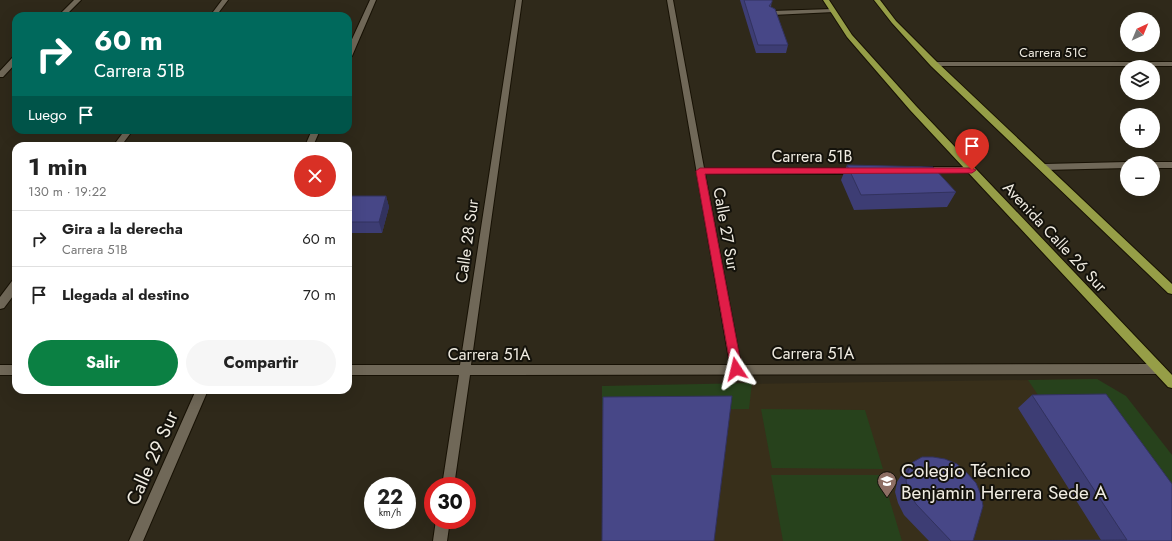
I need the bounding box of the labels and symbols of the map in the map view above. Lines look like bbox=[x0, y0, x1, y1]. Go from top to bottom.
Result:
north arrow bbox=[1120, 12, 1160, 52]
street label: Carrera 51C bbox=[1019, 43, 1087, 62]
pin bbox=[955, 129, 989, 170]
street label: Carrera 51B bbox=[772, 145, 852, 168]
street label: Avenida Calle 26 Sur bbox=[998, 177, 1113, 298]
street label: Calle 27 Sur bbox=[707, 186, 745, 273]
street label: Calle 28 Sur bbox=[450, 197, 484, 284]
street label: Carrera 51A bbox=[772, 342, 855, 365]
street label: Carrera 51A bbox=[448, 343, 531, 366]
position arrow bbox=[715, 348, 757, 390]
street label: Calle 29 Sur bbox=[119, 406, 185, 510]
place label: Colegio Técnico Benjamin Herrera Sede A bbox=[901, 457, 1107, 506]
school or university icon: Colegio Técnico Benjamin Herrera Sede A bbox=[876, 470, 898, 498]
speed limit sign: 30 bbox=[424, 477, 476, 529]

